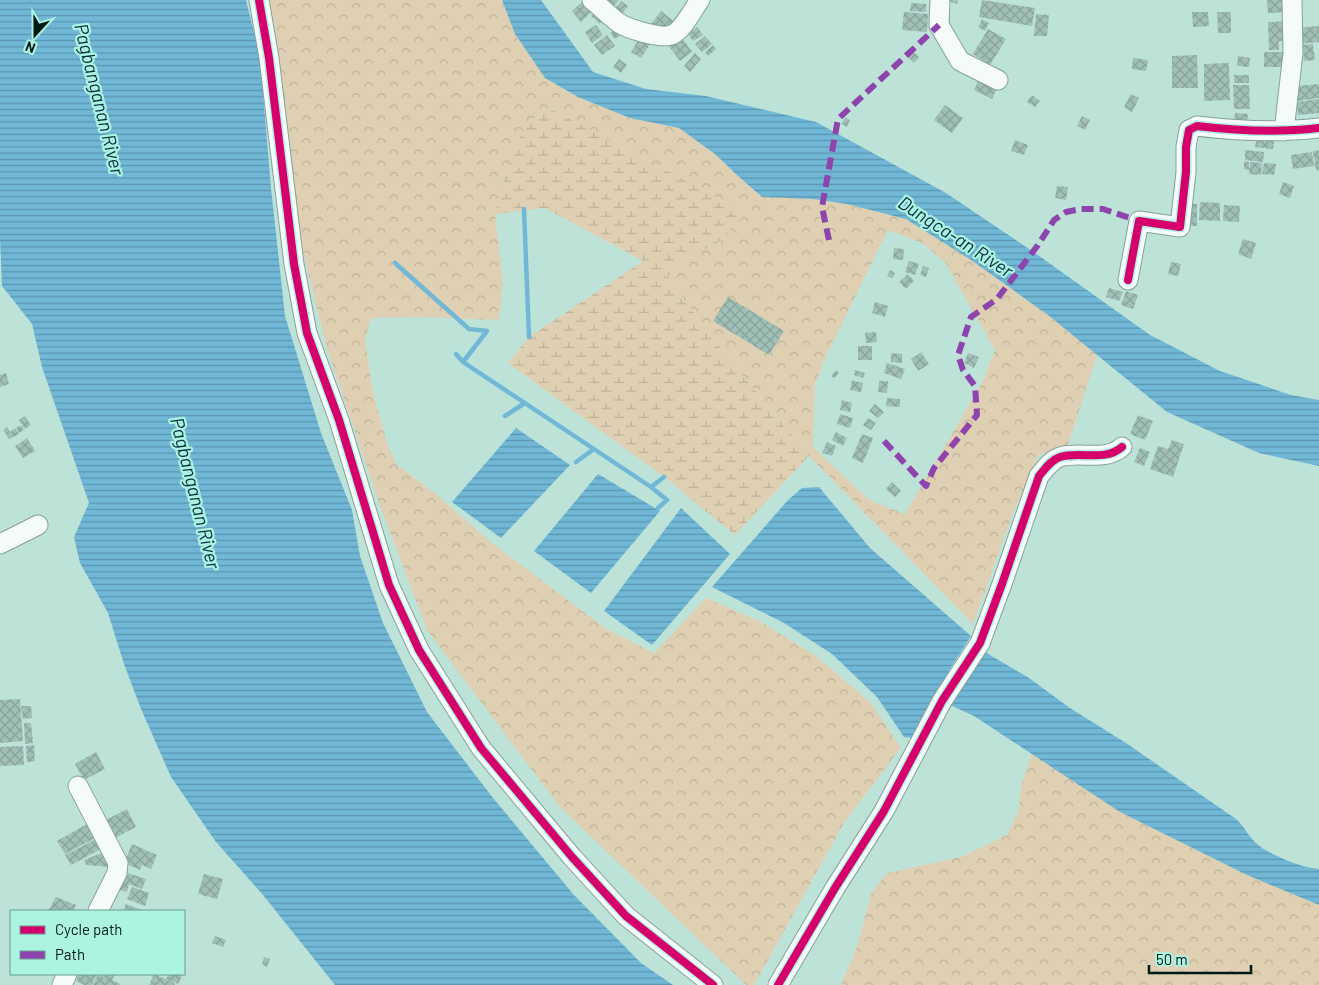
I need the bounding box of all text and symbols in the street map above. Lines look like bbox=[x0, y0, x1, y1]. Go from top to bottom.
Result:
north arrow bbox=[10, 10, 60, 60]
water label: Pagbanganan River bbox=[70, 21, 130, 178]
text: N bbox=[23, 38, 38, 57]
water label: Dungca-an River bbox=[894, 190, 1019, 282]
water label: Pagbanganan River bbox=[166, 415, 226, 572]
legend bbox=[10, 910, 185, 975]
text: Cycle path bbox=[55, 920, 122, 938]
scale bar bbox=[1149, 942, 1252, 974]
text: Path bbox=[55, 945, 85, 963]
text: 50 m bbox=[1156, 950, 1188, 968]

